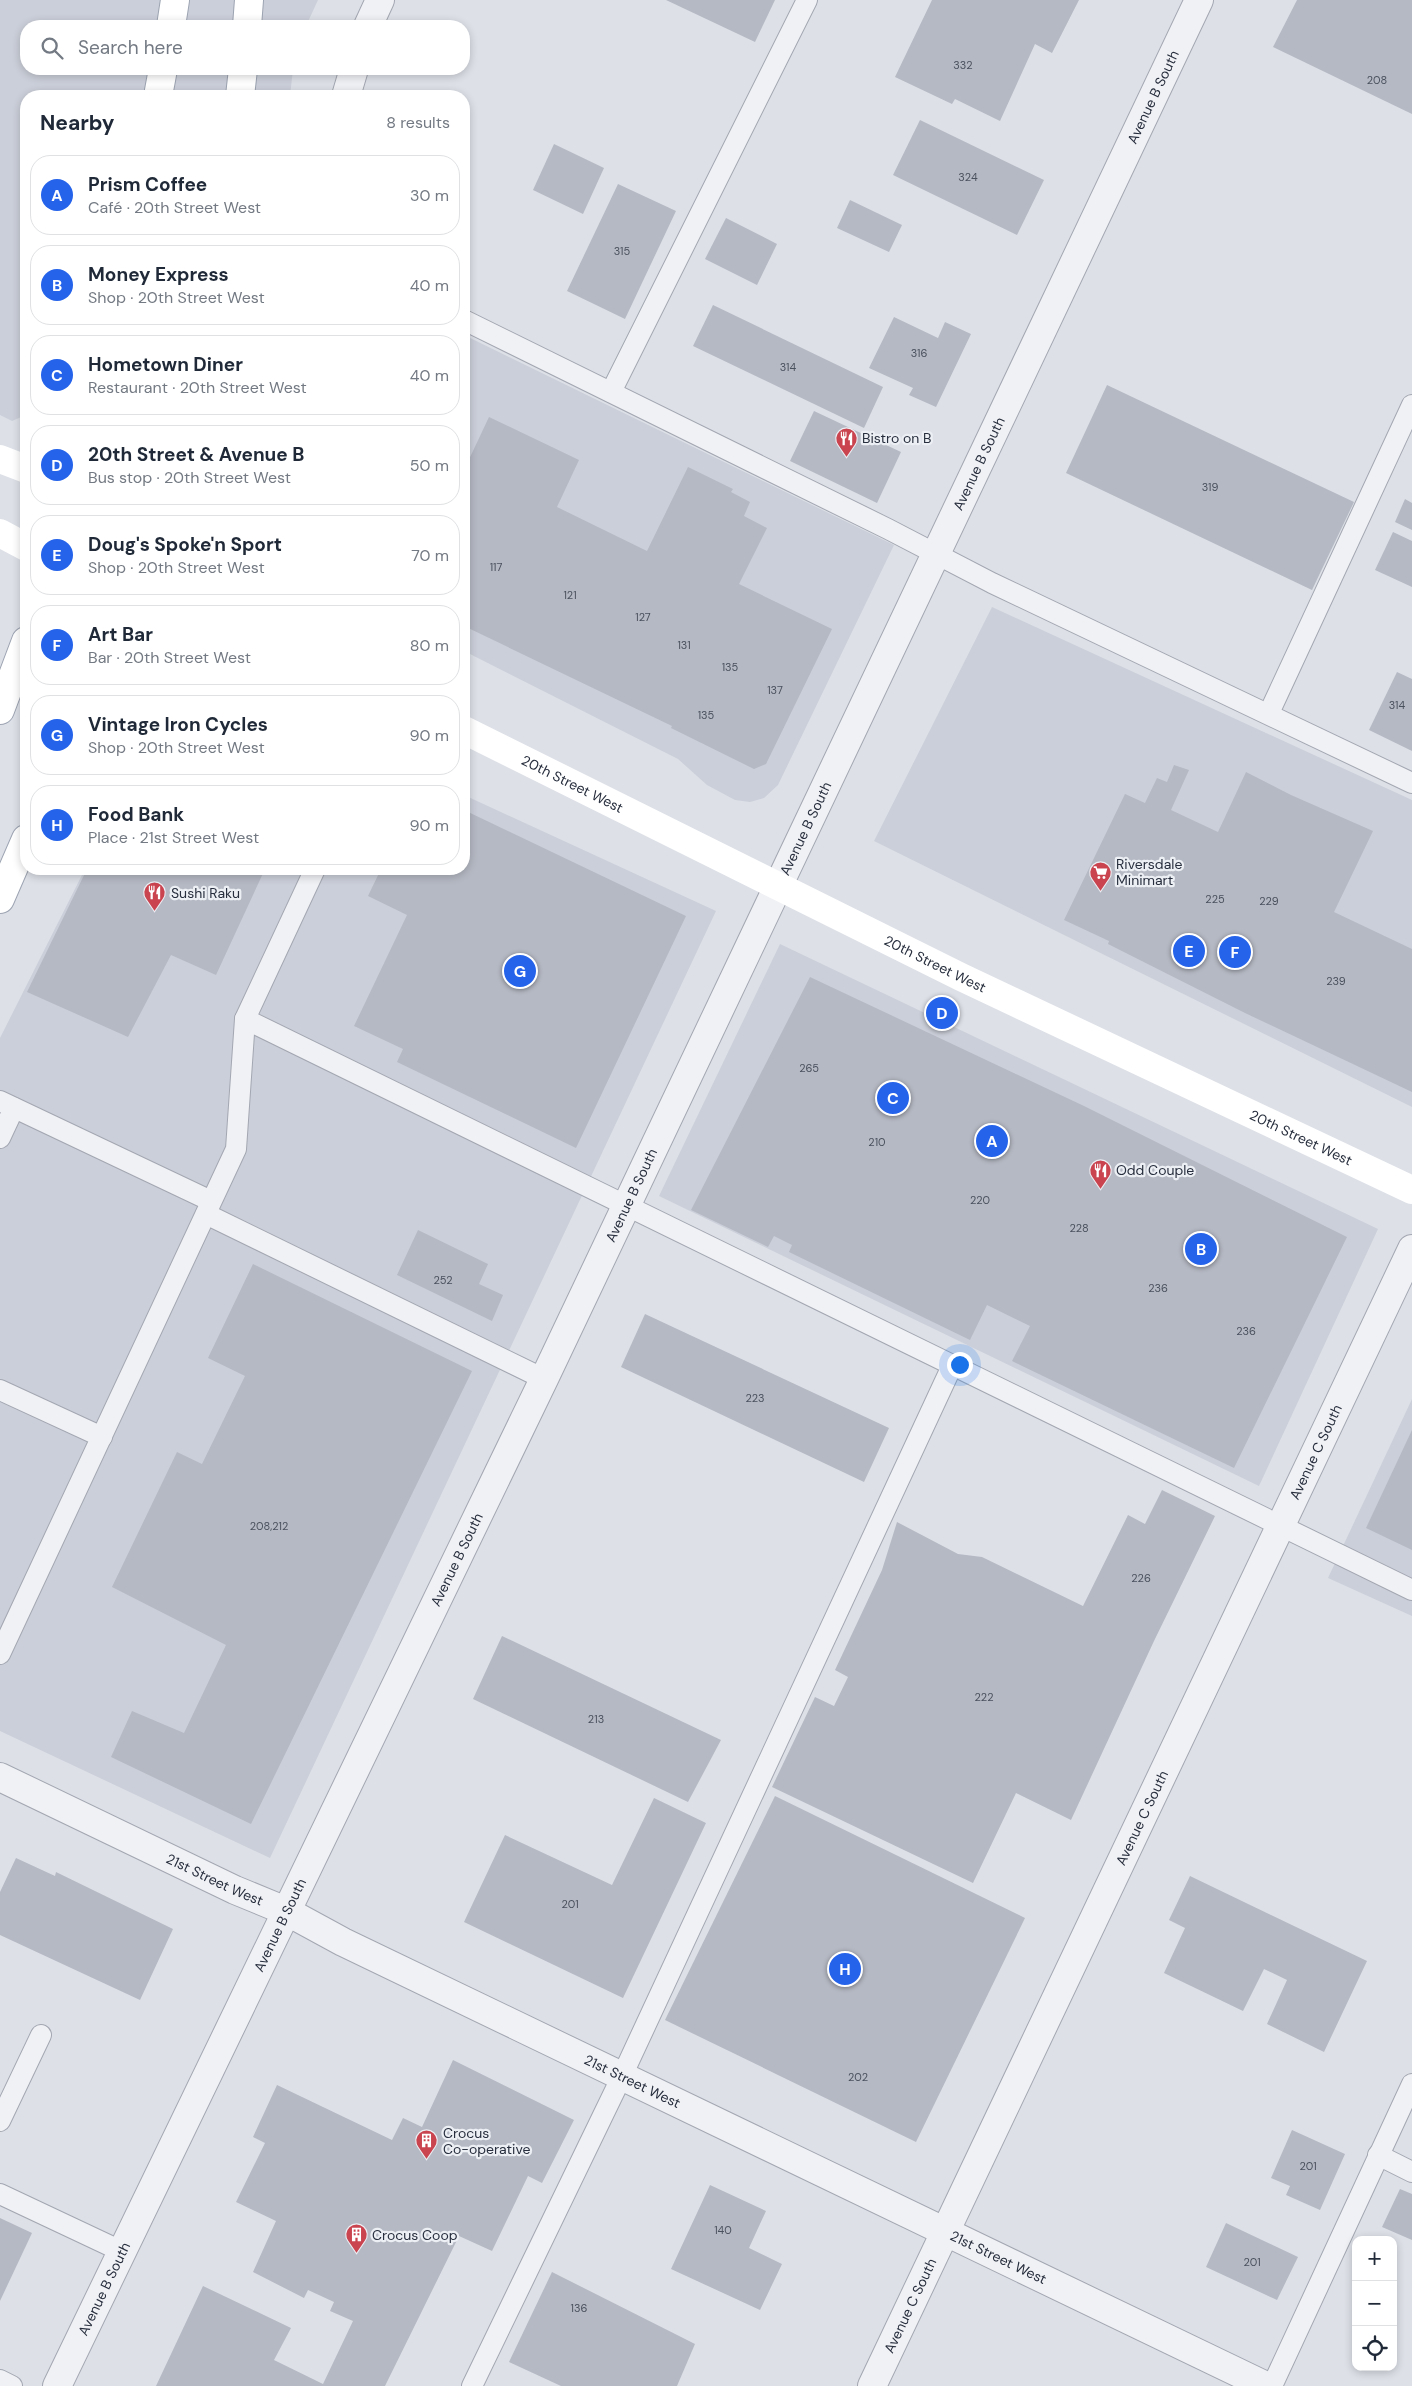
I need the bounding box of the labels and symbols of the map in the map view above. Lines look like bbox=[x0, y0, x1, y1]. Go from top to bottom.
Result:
street label: Avenue B South bbox=[1123, 47, 1183, 147]
house number: 332 bbox=[953, 58, 973, 72]
house number: 208 bbox=[1367, 73, 1387, 87]
house number: 324 bbox=[958, 170, 978, 184]
house number: 315 bbox=[614, 244, 631, 258]
house number: 316 bbox=[911, 346, 927, 360]
house number: 314 bbox=[780, 360, 797, 374]
street label: Avenue B South bbox=[949, 414, 1009, 513]
restaurant icon: Bistro on B bbox=[834, 426, 858, 457]
place label: Bistro on B bbox=[862, 429, 931, 447]
house number: 319 bbox=[1202, 480, 1218, 494]
house number: 117 bbox=[490, 560, 502, 574]
house number: 121 bbox=[563, 588, 577, 602]
house number: 127 bbox=[635, 610, 651, 624]
house number: 131 bbox=[677, 638, 691, 652]
house number: 135 bbox=[722, 660, 739, 674]
house number: 137 bbox=[767, 683, 783, 697]
house number: 314 bbox=[1389, 698, 1406, 712]
house number: 135 bbox=[698, 708, 715, 722]
street label: 20th Street West bbox=[519, 751, 626, 817]
street label: Avenue B South bbox=[776, 779, 835, 878]
place label: Riversdale Minimart bbox=[1116, 855, 1182, 889]
supermarket icon: Riversdale Minimart bbox=[1088, 860, 1112, 891]
restaurant icon: Sushi Raku bbox=[143, 881, 167, 912]
place label: Sushi Raku bbox=[171, 884, 240, 902]
house number: 225 bbox=[1205, 892, 1225, 906]
house number: 229 bbox=[1259, 894, 1279, 908]
street label: 20th Street West bbox=[881, 931, 989, 997]
pin: E bbox=[1173, 932, 1205, 970]
pin: F bbox=[1219, 933, 1251, 971]
pin: G bbox=[504, 952, 536, 990]
house number: 239 bbox=[1326, 974, 1346, 988]
pin: D bbox=[926, 994, 958, 1032]
house number: 265 bbox=[799, 1061, 819, 1075]
pin: C bbox=[877, 1079, 909, 1117]
street label: 20th Street West bbox=[1247, 1106, 1355, 1169]
pin: A bbox=[976, 1122, 1008, 1160]
house number: 210 bbox=[868, 1135, 886, 1149]
street label: Avenue B South bbox=[601, 1146, 661, 1245]
restaurant icon: Odd Couple bbox=[1088, 1158, 1112, 1189]
place label: Odd Couple bbox=[1116, 1161, 1194, 1179]
house number: 220 bbox=[970, 1193, 990, 1207]
house number: 228 bbox=[1069, 1221, 1089, 1235]
pin: B bbox=[1185, 1230, 1217, 1268]
house number: 252 bbox=[433, 1273, 453, 1287]
house number: 236 bbox=[1148, 1281, 1168, 1295]
house number: 236 bbox=[1236, 1324, 1256, 1338]
your location bbox=[947, 1352, 973, 1378]
house number: 223 bbox=[745, 1391, 765, 1405]
street label: Avenue C South bbox=[1285, 1402, 1346, 1502]
street label: Avenue B South bbox=[426, 1510, 487, 1609]
house number: 208,212 bbox=[250, 1519, 288, 1533]
house number: 226 bbox=[1131, 1571, 1151, 1585]
house number: 222 bbox=[974, 1690, 994, 1704]
house number: 213 bbox=[588, 1712, 604, 1726]
street label: Avenue C South bbox=[1112, 1767, 1172, 1868]
street label: 21st Street West bbox=[163, 1849, 266, 1910]
street label: Avenue B South bbox=[250, 1875, 310, 1975]
house number: 201 bbox=[561, 1897, 579, 1911]
pin: H bbox=[829, 1950, 861, 1988]
street label: 21st Street West bbox=[581, 2050, 684, 2112]
house number: 202 bbox=[848, 2070, 868, 2084]
place label: Crocus Co-operative bbox=[443, 2124, 530, 2158]
building icon: Crocus Co-operative bbox=[415, 2129, 439, 2160]
house number: 201 bbox=[1299, 2159, 1317, 2173]
building icon: Crocus Coop bbox=[344, 2223, 368, 2254]
house number: 140 bbox=[714, 2223, 732, 2237]
place label: Crocus Coop bbox=[372, 2226, 458, 2244]
street label: 21st Street West bbox=[947, 2226, 1049, 2288]
street label: Avenue B South bbox=[74, 2239, 134, 2338]
street label: Avenue C South bbox=[880, 2255, 940, 2356]
house number: 201 bbox=[1243, 2255, 1261, 2269]
house number: 136 bbox=[571, 2301, 588, 2315]

